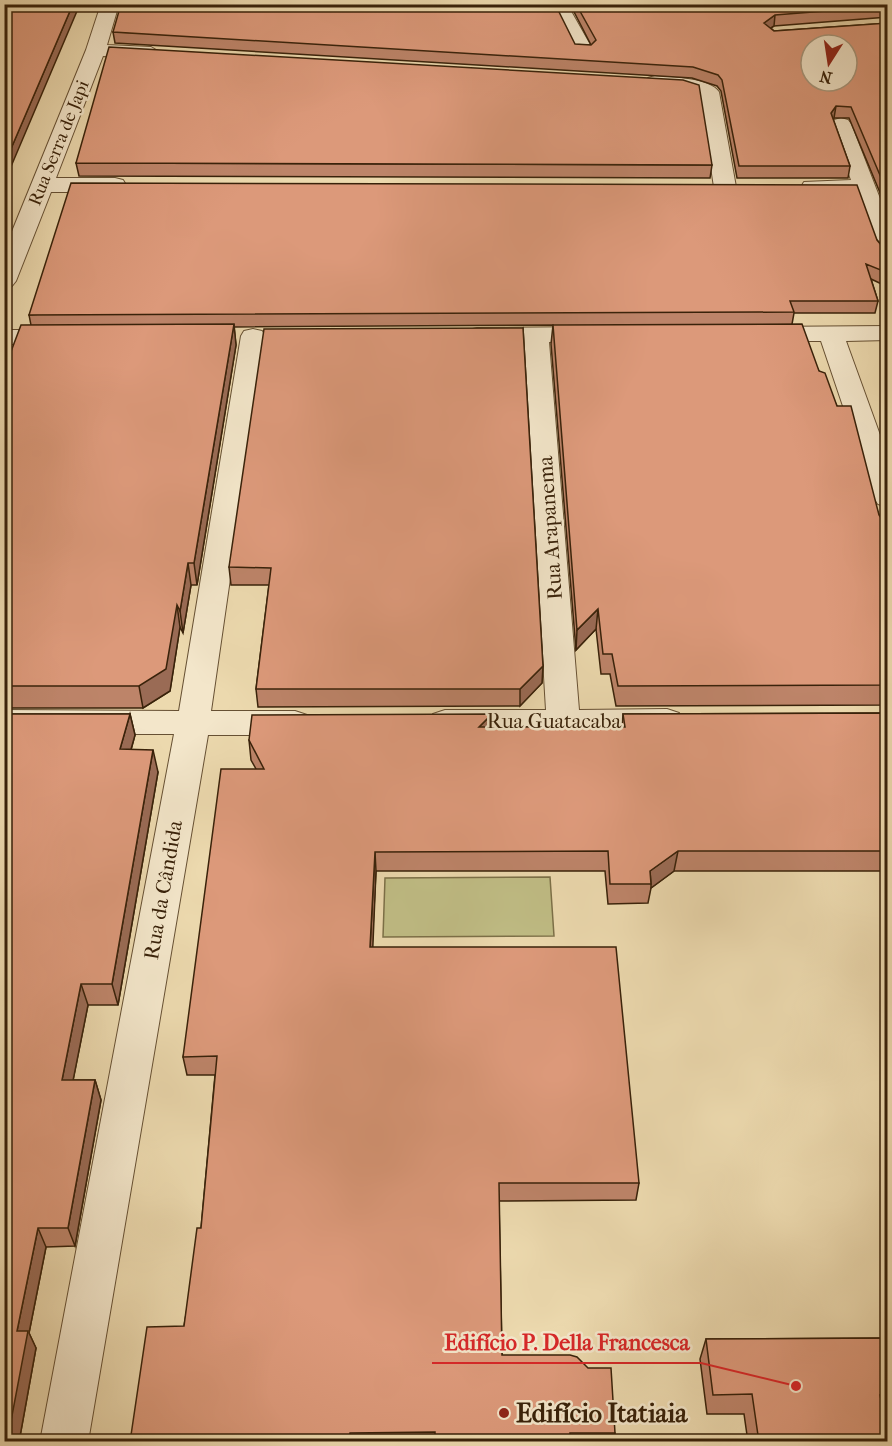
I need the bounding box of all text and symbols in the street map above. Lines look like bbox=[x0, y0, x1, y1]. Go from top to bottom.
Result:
north arrow bbox=[799, 33, 859, 93]
text: N bbox=[817, 66, 834, 88]
street label: Rua Serra de Japi bbox=[24, 77, 94, 209]
street label: Rua Arapanema bbox=[533, 455, 567, 601]
street label: Rua Guatacaba bbox=[487, 709, 621, 733]
street label: Rua da Cândida bbox=[139, 818, 187, 962]
callout: Edifício P. Della Francesca bbox=[432, 1323, 701, 1363]
text: Edifício P. Della Francesca bbox=[444, 1330, 691, 1356]
place label: Edifício Itatiaia bbox=[516, 1398, 688, 1429]
marker: Edifício Itatiaia bbox=[497, 1406, 511, 1420]

